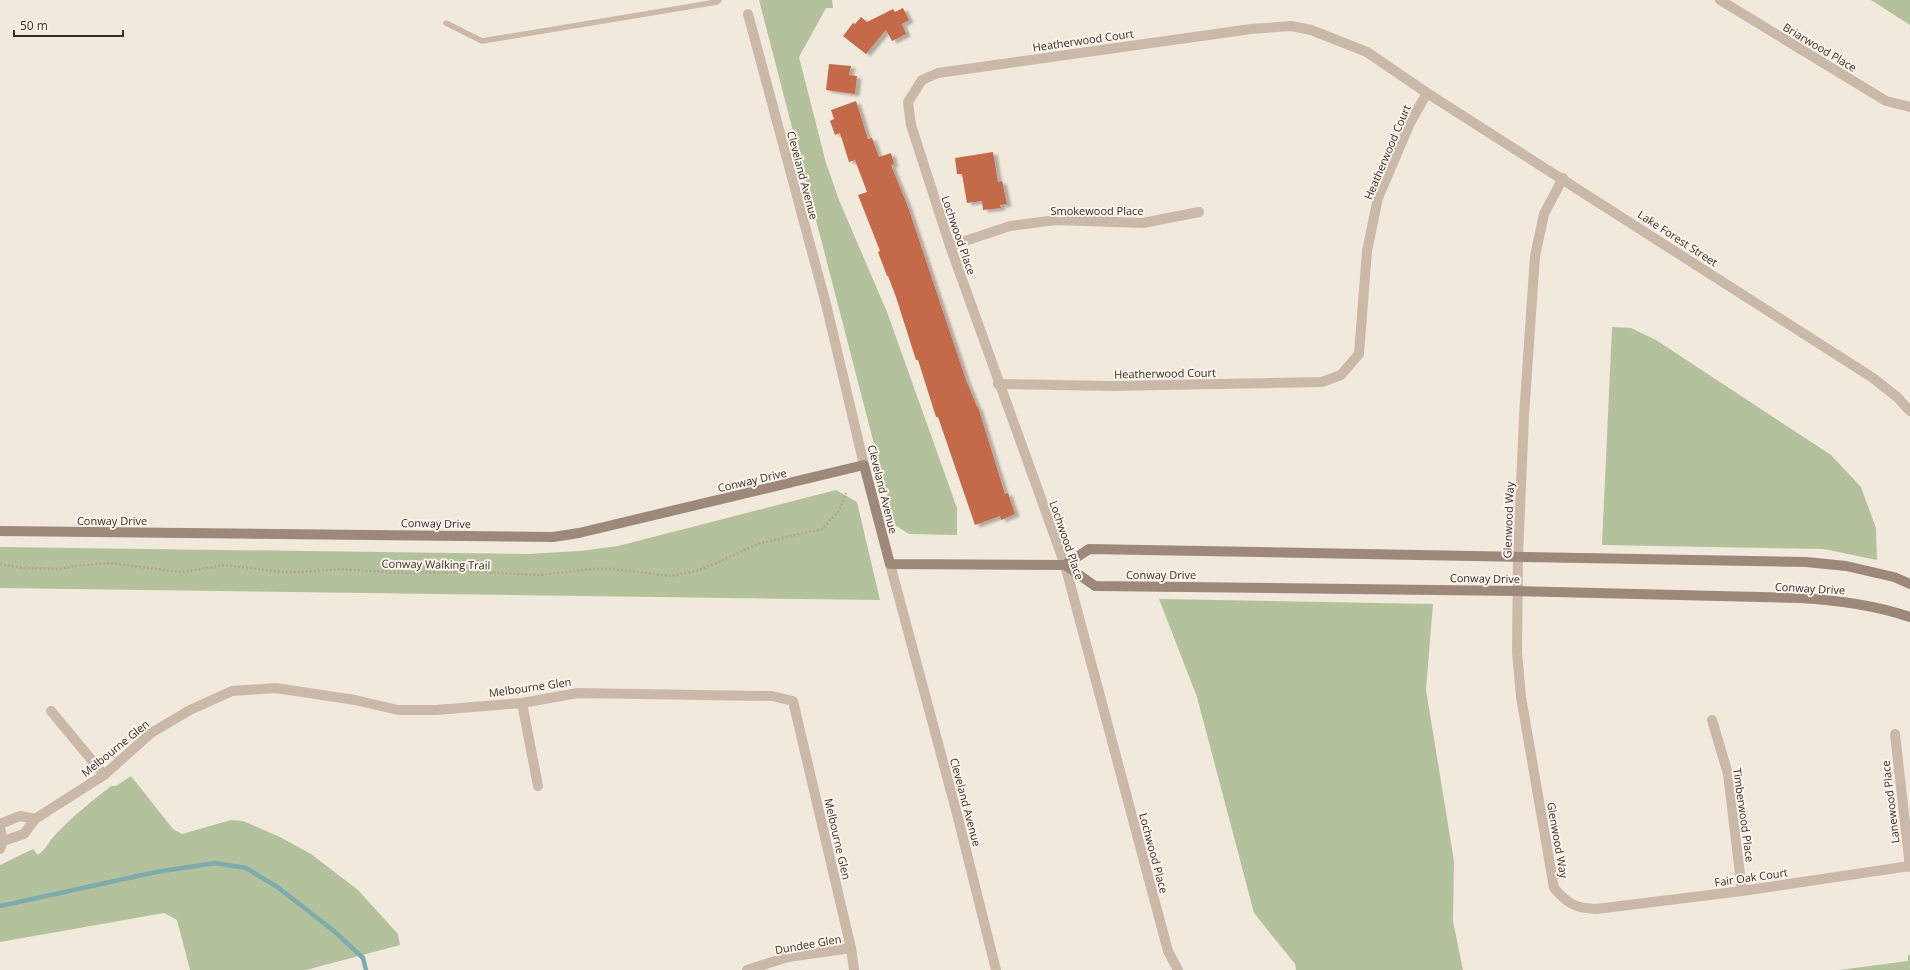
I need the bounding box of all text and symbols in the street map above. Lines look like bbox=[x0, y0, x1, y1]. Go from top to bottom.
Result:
scale bar bbox=[14, 12, 123, 38]
text: 50 m bbox=[20, 17, 48, 34]
street label: Briarwood Place bbox=[1780, 19, 1860, 75]
street label: Heatherwood Court bbox=[1032, 25, 1135, 55]
street label: Heatherwood Court bbox=[1360, 102, 1414, 202]
street label: Cleveland Avenue bbox=[784, 129, 822, 221]
street label: Lochwood Place bbox=[938, 193, 980, 277]
street label: Smokewood Place bbox=[1050, 203, 1144, 218]
street label: Lake Forest Street bbox=[1635, 207, 1721, 269]
street label: Heatherwood Court bbox=[1114, 365, 1216, 381]
street label: Cleveland Avenue bbox=[865, 443, 901, 535]
street label: Conway Drive bbox=[716, 465, 788, 495]
street label: Glenwood Way bbox=[1499, 481, 1517, 559]
street label: Lochwood Place bbox=[1046, 498, 1088, 582]
street label: Conway Drive bbox=[77, 513, 147, 528]
street label: Conway Drive bbox=[401, 515, 471, 531]
street label: Conway Walking Trail bbox=[382, 556, 490, 572]
street label: Conway Drive bbox=[1126, 567, 1196, 582]
street label: Conway Drive bbox=[1450, 570, 1520, 586]
street label: Conway Drive bbox=[1775, 579, 1845, 597]
street label: Melbourne Glen bbox=[488, 674, 572, 700]
street label: Melbourne Glen bbox=[78, 716, 152, 780]
street label: Cleveland Avenue bbox=[947, 756, 985, 848]
street label: Lanewood Place bbox=[1877, 760, 1903, 844]
street label: Timberwood Place bbox=[1730, 767, 1758, 863]
street label: Melbourne Glen bbox=[821, 797, 855, 881]
street label: Glenwood Way bbox=[1544, 801, 1572, 880]
street label: Lochwood Place bbox=[1136, 811, 1172, 895]
street label: Fair Oak Court bbox=[1713, 864, 1789, 890]
street label: Dundee Glen bbox=[774, 931, 842, 957]

